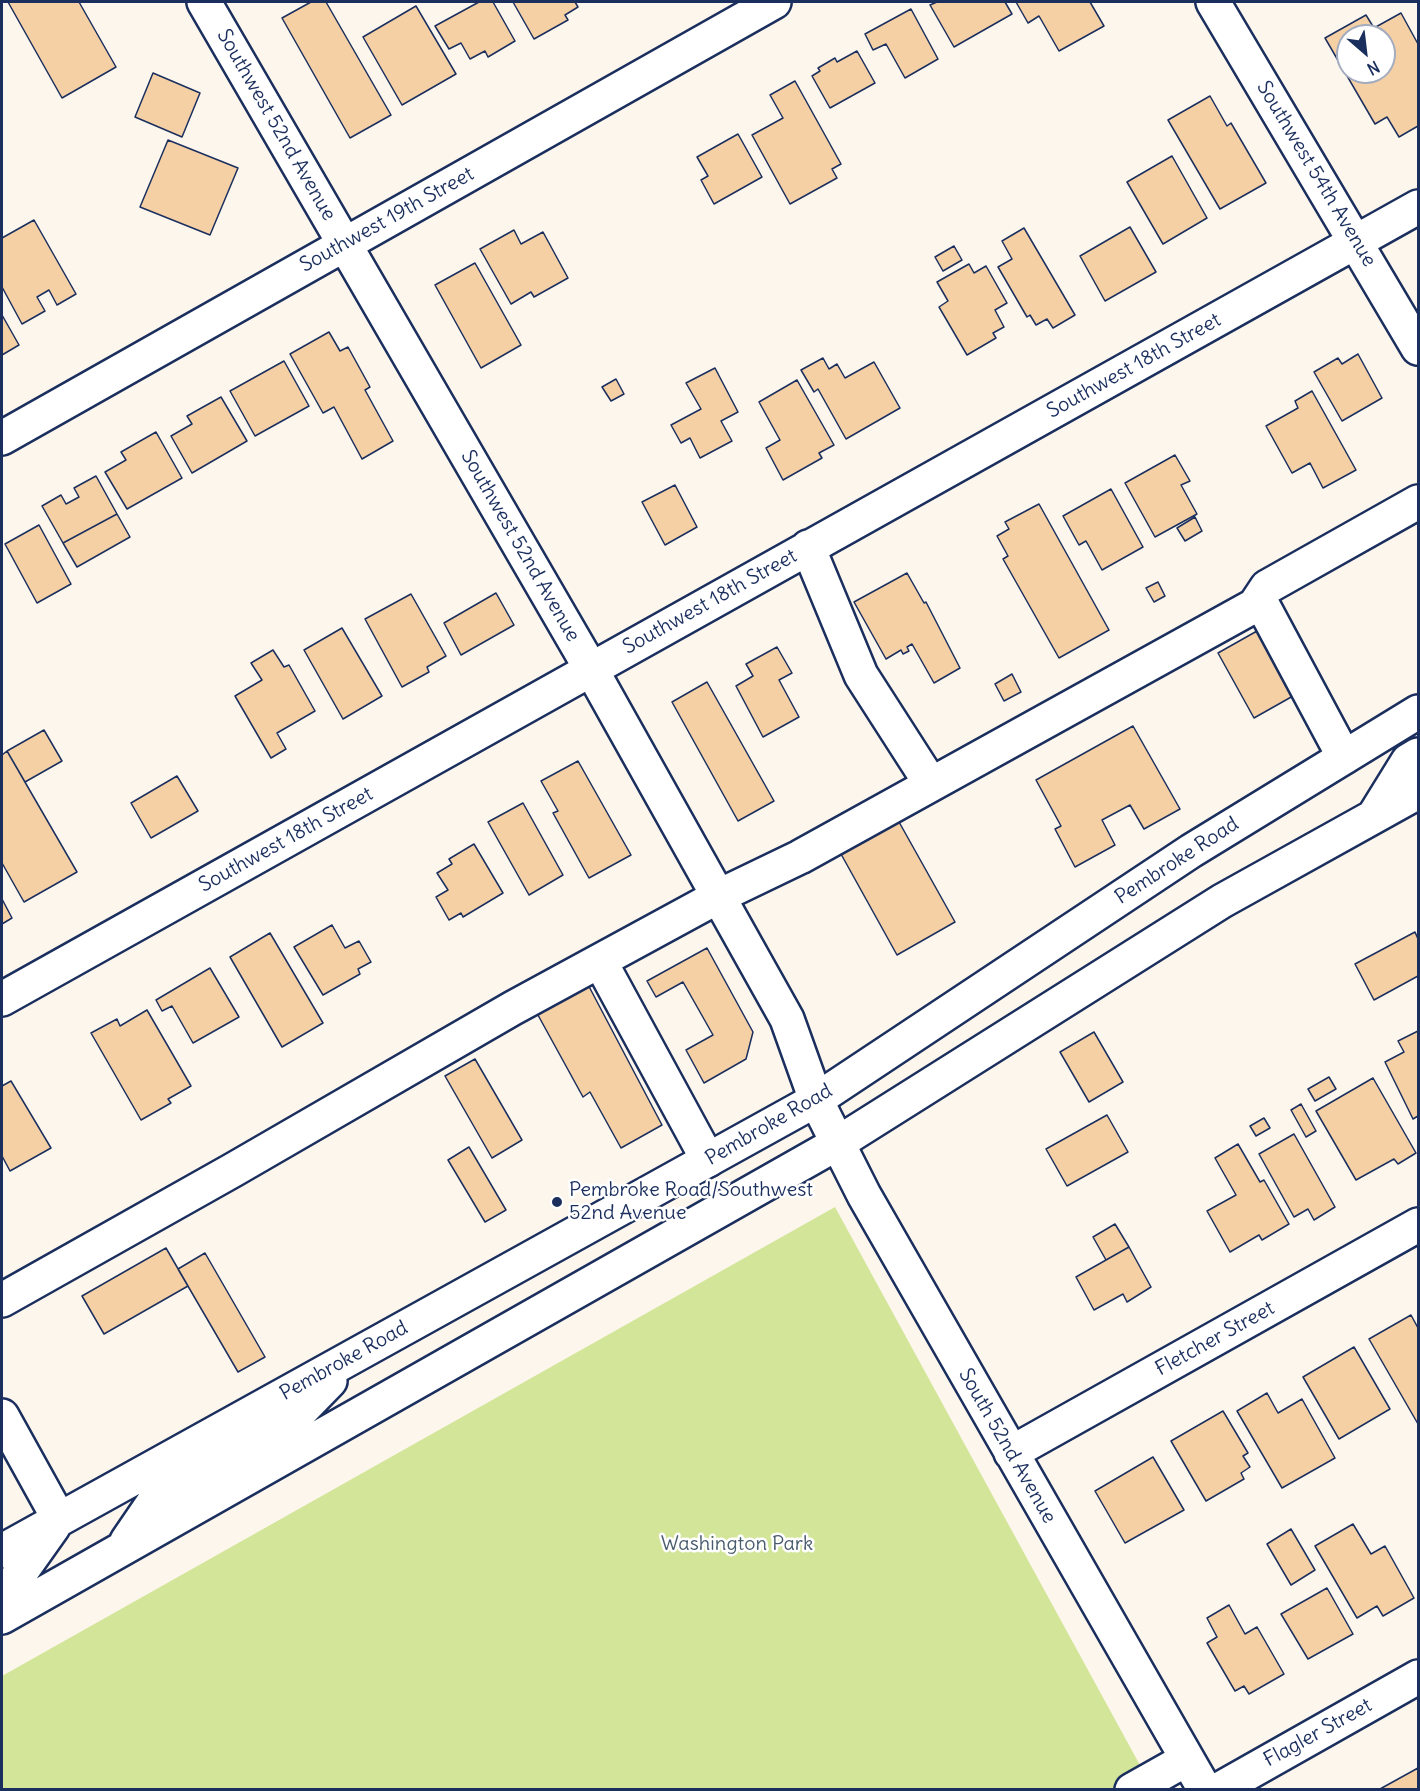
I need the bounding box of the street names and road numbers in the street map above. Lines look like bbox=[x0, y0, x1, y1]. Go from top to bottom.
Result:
street label: Southwest 52nd Avenue bbox=[211, 25, 341, 225]
street label: Southwest 54th Avenue bbox=[1251, 77, 1381, 271]
street label: Southwest 19th Street bbox=[296, 162, 478, 278]
street label: Southwest 18th Street bbox=[1043, 308, 1225, 424]
street label: Southwest 52nd Avenue bbox=[455, 446, 585, 646]
street label: Southwest 18th Street bbox=[619, 544, 801, 660]
street label: Southwest 18th Street bbox=[195, 782, 377, 898]
street label: Pembroke Road bbox=[1111, 812, 1243, 910]
street label: Pembroke Road bbox=[701, 1079, 837, 1171]
street label: Fletcher Street bbox=[1151, 1296, 1279, 1382]
street label: Pembroke Road bbox=[276, 1316, 412, 1406]
street label: South 52nd Avenue bbox=[953, 1364, 1061, 1528]
street label: Flagler Street bbox=[1260, 1693, 1376, 1773]

